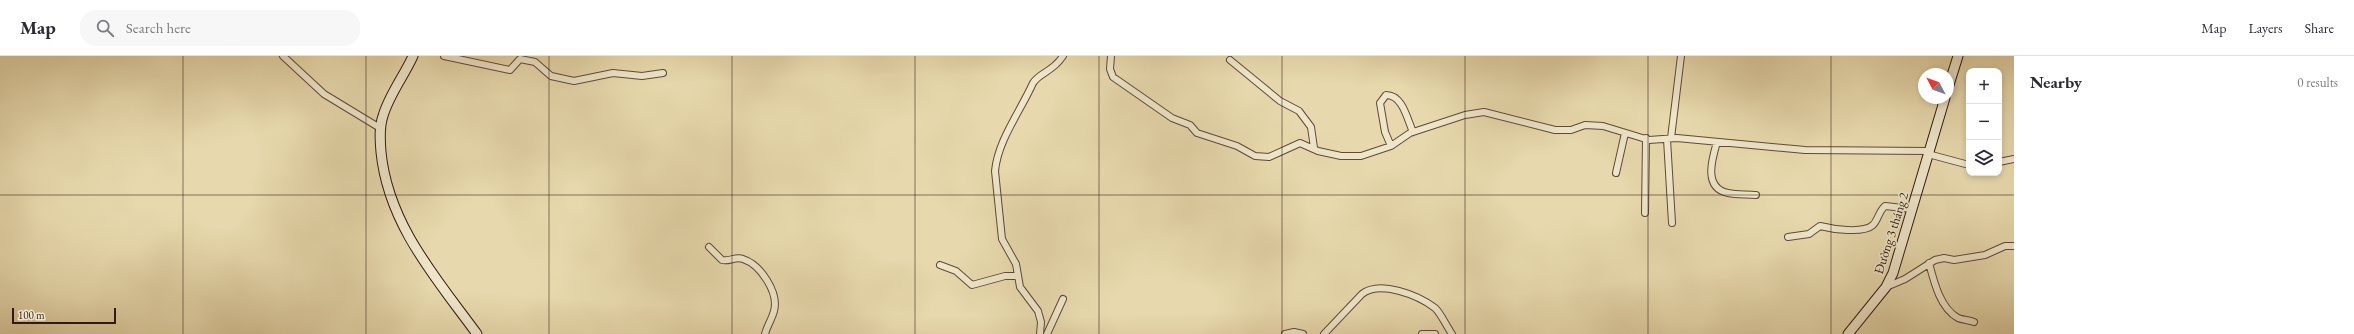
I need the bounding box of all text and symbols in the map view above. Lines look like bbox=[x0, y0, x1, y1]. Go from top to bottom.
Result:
search box bbox=[80, 10, 360, 46]
text: Map bbox=[20, 15, 56, 40]
icon: search bbox=[94, 17, 116, 39]
text: Search here bbox=[126, 18, 191, 37]
text: Map bbox=[2201, 19, 2226, 37]
text: Layers bbox=[2248, 19, 2283, 37]
text: Share bbox=[2305, 19, 2334, 37]
north arrow bbox=[1918, 68, 1954, 104]
map controls bbox=[1966, 68, 2002, 176]
button: + bbox=[1966, 68, 2002, 104]
text: Nearby bbox=[2030, 71, 2082, 93]
text: 0 results bbox=[2297, 74, 2338, 91]
button: − bbox=[1966, 104, 2002, 140]
button: layers bbox=[1966, 140, 2002, 176]
street label: Đường 3 tháng 2 bbox=[1870, 189, 1912, 276]
scale bar bbox=[12, 306, 116, 325]
text: 100 m bbox=[18, 308, 45, 322]

